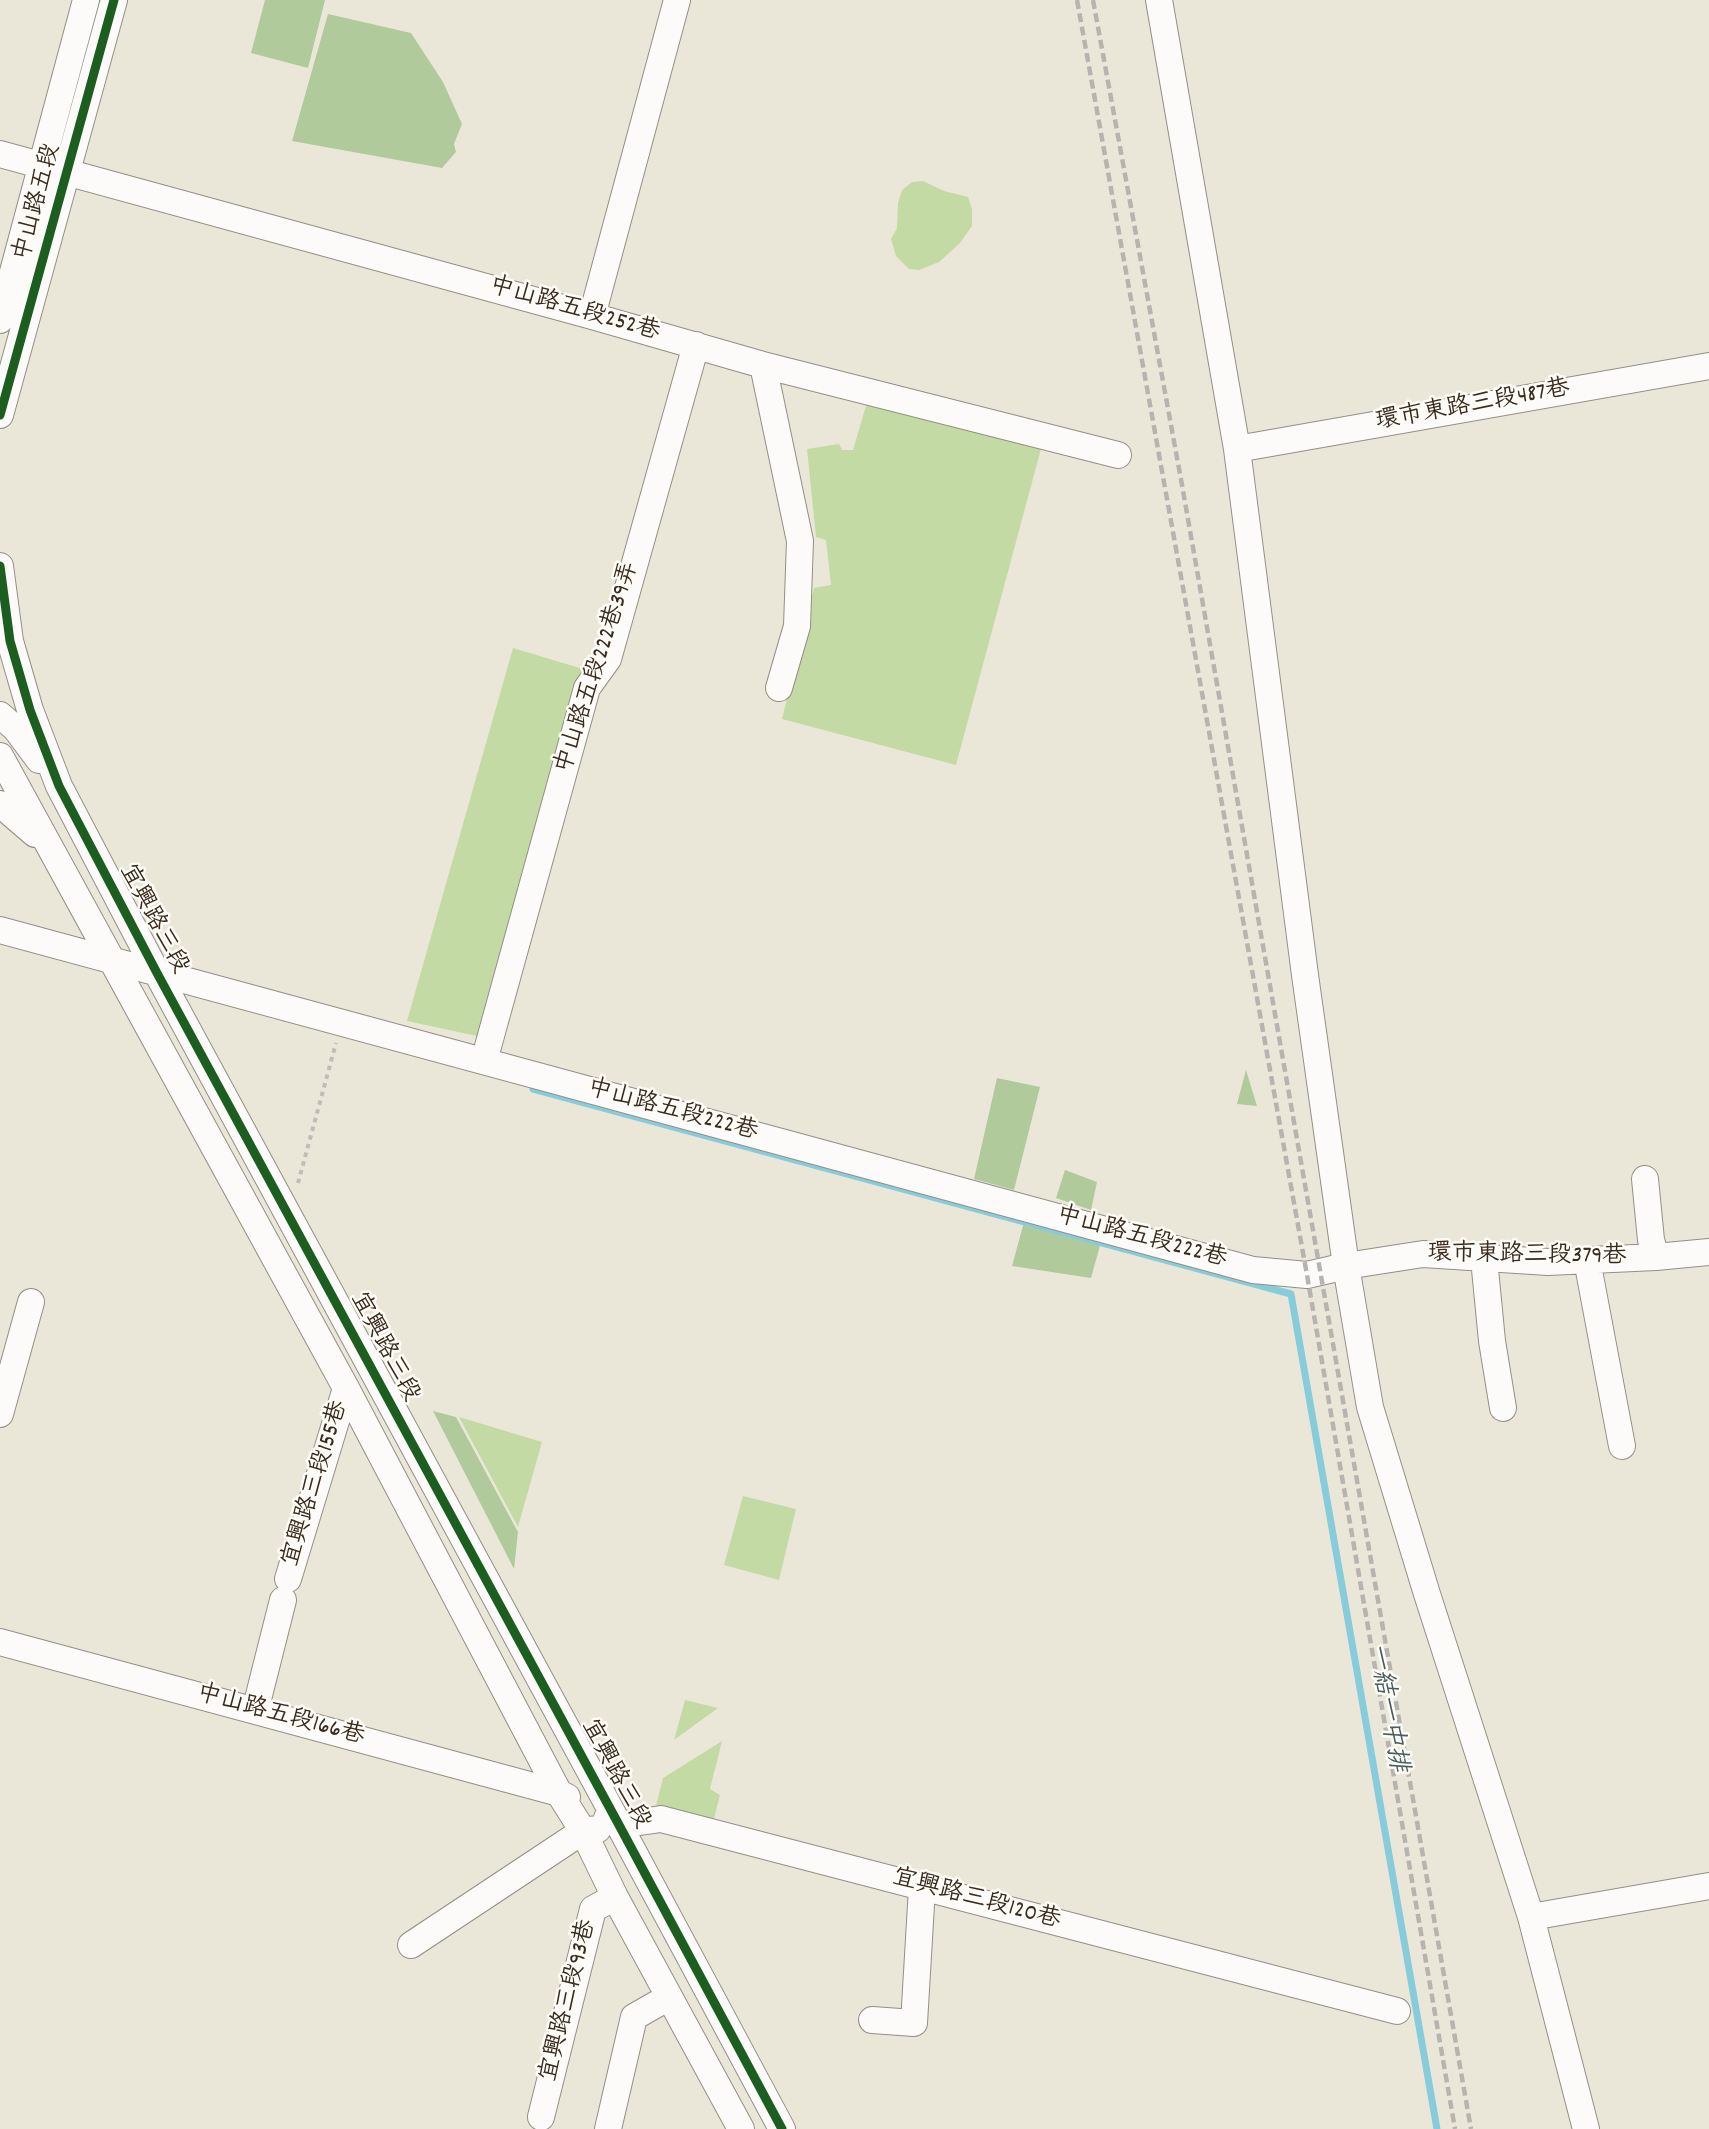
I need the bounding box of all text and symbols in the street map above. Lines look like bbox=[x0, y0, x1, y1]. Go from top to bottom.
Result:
street label: 中山路五段 bbox=[10, 141, 68, 265]
street label: 中山路五段252巷 bbox=[485, 273, 663, 349]
street label: 環市東路三段487巷 bbox=[1374, 376, 1572, 438]
street label: 中山路五段222巷39弄 bbox=[551, 558, 647, 778]
street label: 宜興路三段 bbox=[111, 860, 193, 980]
street label: 中山路五段222巷 bbox=[584, 1075, 760, 1149]
street label: 中山路五段222巷 bbox=[1053, 1202, 1229, 1276]
street label: 環市東路三段379巷 bbox=[1427, 1241, 1627, 1273]
street label: 宜興路三段 bbox=[342, 1288, 424, 1408]
street label: 宜興路三段155巷 bbox=[278, 1398, 356, 1570]
water label: 一結一中排 bbox=[1358, 1641, 1412, 1775]
street label: 中山路五段166巷 bbox=[193, 1681, 367, 1753]
street label: 宜興路三段 bbox=[573, 1715, 655, 1835]
street label: 宜興路三段120巷 bbox=[889, 1865, 1063, 1937]
street label: 宜興路三段93巷 bbox=[536, 1917, 604, 2085]

